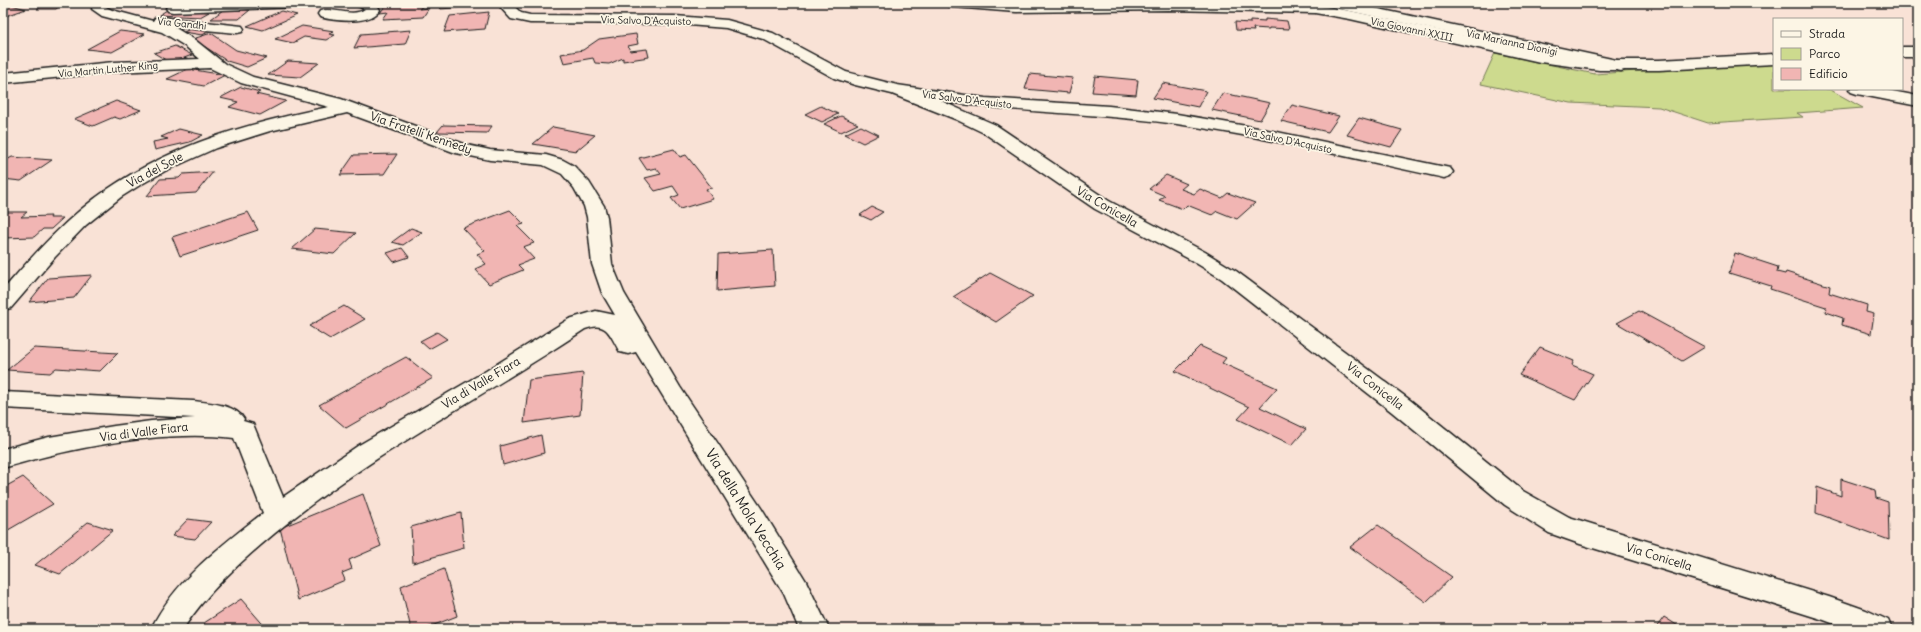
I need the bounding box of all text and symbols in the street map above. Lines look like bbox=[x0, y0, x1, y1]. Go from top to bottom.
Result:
street label: Via Salvo D'Acquisto bbox=[601, 13, 692, 28]
street label: Via Gandhi bbox=[157, 14, 207, 33]
street label: Via Giovanni XXIII bbox=[1369, 14, 1454, 45]
legend bbox=[1773, 18, 1903, 90]
street label: Via Marianna Dionigi bbox=[1465, 26, 1559, 58]
text: Strada bbox=[1809, 26, 1845, 41]
text: Parco bbox=[1809, 46, 1841, 61]
street label: Via Martin Luther King bbox=[58, 59, 158, 80]
text: Edificio bbox=[1809, 66, 1848, 81]
street label: Via Salvo D'Acquisto bbox=[921, 88, 1013, 111]
street label: Via Fratelli Kennedy bbox=[368, 108, 474, 157]
street label: Via Salvo D'Acquisto bbox=[1242, 125, 1334, 156]
street label: Via del Sole bbox=[124, 149, 185, 191]
street label: Via Conicella bbox=[1074, 183, 1141, 230]
street label: Via di Valle Fiara bbox=[439, 353, 523, 412]
street label: Via Conicella bbox=[1344, 359, 1407, 413]
street label: Via di Valle Fiara bbox=[99, 419, 189, 444]
street label: Via della Mola Vecchia bbox=[701, 445, 791, 573]
street label: Via Conicella bbox=[1624, 539, 1694, 574]

